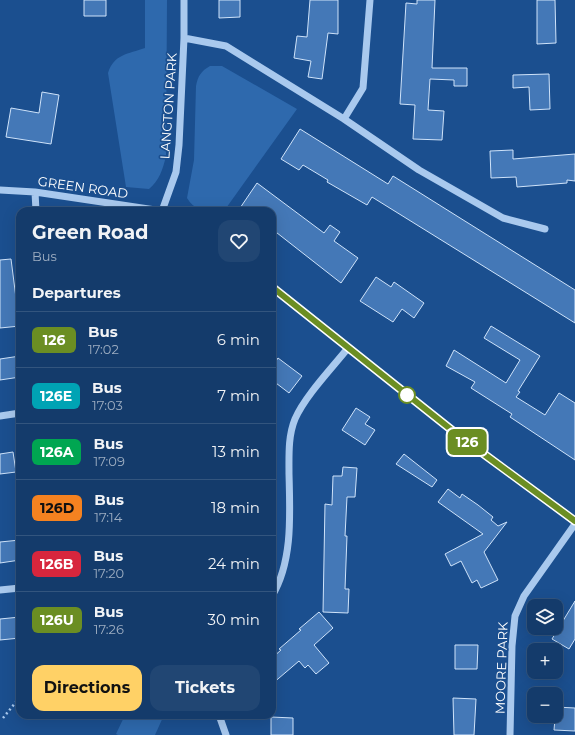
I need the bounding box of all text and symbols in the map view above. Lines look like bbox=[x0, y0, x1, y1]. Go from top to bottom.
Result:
street label: LANGTON PARK bbox=[156, 52, 180, 160]
street label: GREEN ROAD bbox=[37, 173, 129, 201]
button: heart bbox=[218, 220, 260, 262]
text: Green Road bbox=[32, 221, 148, 244]
text: Bus bbox=[32, 248, 57, 264]
text: Departures bbox=[32, 283, 121, 302]
text: Bus bbox=[88, 322, 118, 341]
text: 6 min bbox=[217, 330, 260, 349]
text: 126 bbox=[43, 331, 65, 349]
text: 17:02 bbox=[88, 341, 119, 357]
text: Bus bbox=[92, 378, 122, 397]
text: 7 min bbox=[217, 386, 260, 405]
unlabelled marker bbox=[398, 386, 416, 404]
text: 126E bbox=[40, 387, 72, 405]
text: 17:03 bbox=[92, 397, 123, 413]
line badge: 126 bbox=[444, 429, 490, 455]
text: 126 bbox=[456, 433, 478, 451]
text: Bus bbox=[93, 434, 123, 453]
text: 13 min bbox=[212, 442, 260, 461]
text: 126A bbox=[40, 443, 73, 461]
text: 17:09 bbox=[93, 453, 125, 469]
text: Bus bbox=[94, 490, 124, 509]
text: 18 min bbox=[211, 498, 260, 517]
text: 126D bbox=[40, 499, 74, 517]
text: 17:14 bbox=[94, 509, 122, 525]
text: Bus bbox=[93, 546, 123, 565]
text: 24 min bbox=[208, 554, 260, 573]
text: 126B bbox=[40, 555, 73, 573]
text: 17:20 bbox=[93, 565, 124, 581]
map controls bbox=[527, 599, 563, 723]
button: layers bbox=[527, 599, 563, 635]
text: Bus bbox=[94, 602, 123, 621]
text: 30 min bbox=[208, 610, 260, 629]
text: 126U bbox=[40, 611, 74, 629]
text: 17:26 bbox=[94, 621, 124, 637]
street label: MOORE PARK bbox=[491, 621, 511, 714]
button: + bbox=[527, 643, 563, 679]
button: Directions bbox=[32, 665, 142, 711]
button: Tickets bbox=[150, 665, 260, 711]
button: − bbox=[527, 687, 563, 723]

